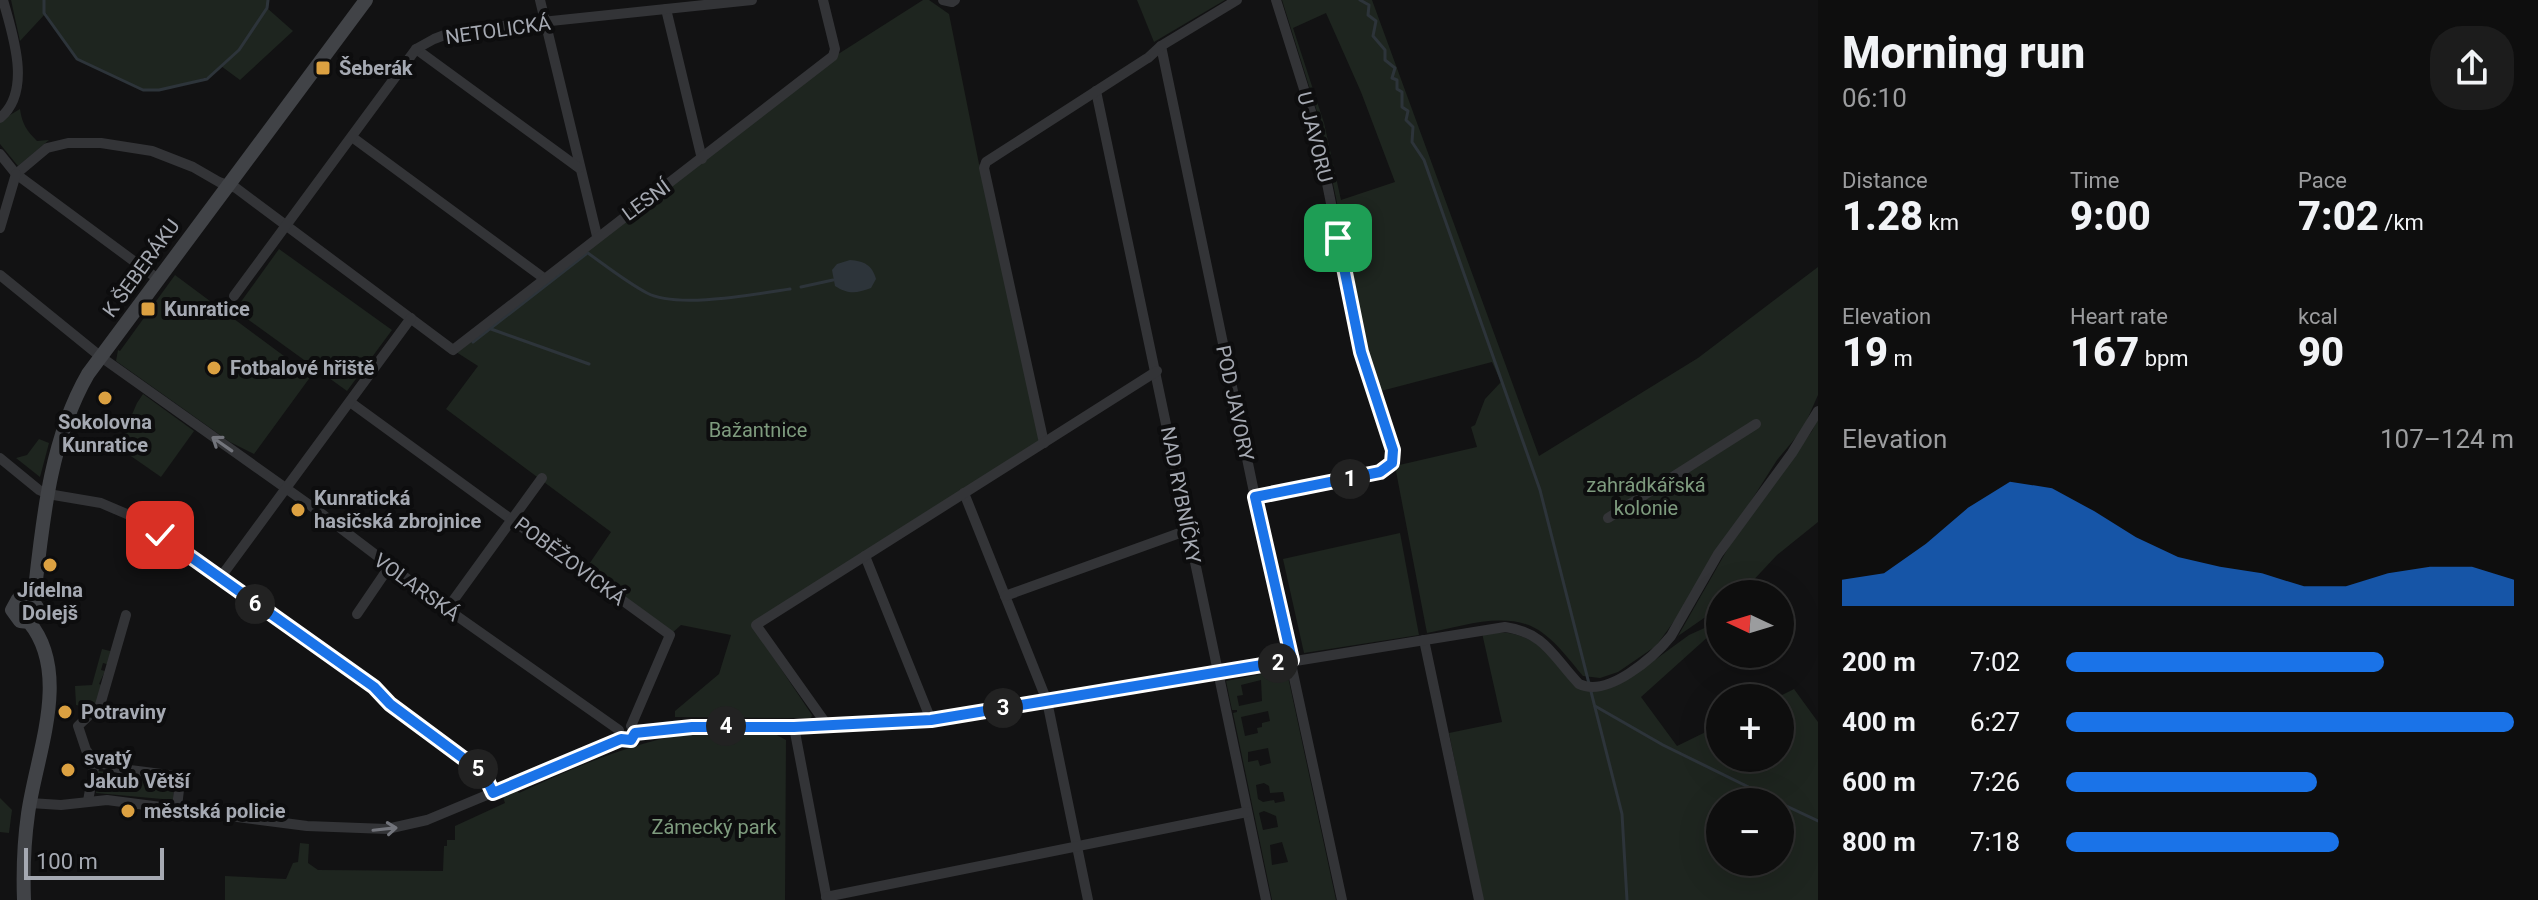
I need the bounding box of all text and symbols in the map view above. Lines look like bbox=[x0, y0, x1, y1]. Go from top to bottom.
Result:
street label: NETOLICKÁ bbox=[444, 11, 552, 49]
button: share bbox=[2430, 26, 2514, 110]
text: Morning run bbox=[1842, 27, 2085, 79]
place label: Šeberák bbox=[339, 56, 413, 80]
marker: Šeberák bbox=[314, 59, 332, 77]
text: 06:10 bbox=[1842, 83, 1907, 113]
street label: U JAVORU bbox=[1292, 89, 1338, 185]
text: Distance bbox=[1842, 168, 1928, 193]
text: Time bbox=[2070, 168, 2119, 193]
text: Pace bbox=[2298, 168, 2347, 193]
street label: LESNÍ bbox=[617, 174, 675, 226]
text: 1.28 bbox=[1842, 193, 1923, 240]
text: 9:00 bbox=[2070, 193, 2151, 240]
text: 7:02 bbox=[2298, 193, 2379, 240]
pin bbox=[1304, 204, 1372, 272]
text: km bbox=[1923, 210, 1959, 235]
text: /km bbox=[2379, 210, 2424, 235]
street label: K ŠEBERÁKU bbox=[97, 214, 185, 322]
icon: arrive bbox=[1316, 216, 1360, 260]
place label: Kunratice bbox=[164, 297, 250, 321]
marker: Kunratice bbox=[139, 300, 157, 318]
text: Elevation bbox=[1842, 304, 1931, 329]
text: Heart rate bbox=[2070, 304, 2168, 329]
text: kcal bbox=[2298, 304, 2338, 329]
text: 19 bbox=[1842, 329, 1888, 376]
text: 167 bbox=[2070, 329, 2139, 376]
text: 90 bbox=[2298, 329, 2344, 376]
street label: POD JAVORY bbox=[1211, 343, 1259, 463]
text: m bbox=[1888, 346, 1913, 371]
text: bpm bbox=[2139, 346, 2189, 371]
place label: Fotbalové hřiště bbox=[230, 356, 375, 380]
marker: Fotbalové hřiště bbox=[205, 359, 223, 377]
marker: Sokolovna Kunratice bbox=[96, 389, 114, 407]
place label: Sokolovna Kunratice bbox=[58, 410, 152, 457]
park label: Bažantnice bbox=[709, 418, 807, 442]
street label: NAD RYBNÍČKY bbox=[1156, 424, 1206, 566]
text: Elevation bbox=[1842, 424, 1947, 454]
text: 107–124 m bbox=[2380, 424, 2514, 454]
one-way arrow bbox=[212, 436, 234, 452]
pin: 1 bbox=[1330, 459, 1370, 499]
text: 1 bbox=[1344, 466, 1356, 491]
park label: zahrádkářská kolonie bbox=[1586, 473, 1706, 520]
place label: Kunratická hasičská zbrojnice bbox=[314, 486, 481, 533]
pin bbox=[126, 501, 194, 569]
marker: Kunratická hasičská zbrojnice bbox=[289, 501, 307, 519]
street label: POBĚŽOVICKÁ bbox=[510, 512, 630, 610]
icon: check bbox=[138, 513, 182, 557]
street label: VOLARSKÁ bbox=[369, 548, 465, 626]
marker: Jídelna Dolejš bbox=[41, 556, 59, 574]
place label: Jídelna Dolejš bbox=[17, 578, 83, 625]
north arrow bbox=[1706, 580, 1794, 668]
map controls bbox=[1706, 580, 1794, 876]
pin: 6 bbox=[235, 584, 275, 624]
text: 6 bbox=[249, 591, 261, 616]
pin: 2 bbox=[1258, 643, 1298, 683]
text: 200 m bbox=[1842, 647, 1916, 677]
text: 7:02 bbox=[1970, 647, 2020, 677]
text: 2 bbox=[1272, 650, 1284, 675]
button: + bbox=[1706, 684, 1794, 772]
pin: 3 bbox=[983, 688, 1023, 728]
text: 3 bbox=[997, 695, 1009, 720]
place label: Potraviny bbox=[81, 700, 167, 724]
marker: Potraviny bbox=[56, 703, 74, 721]
pin: 4 bbox=[706, 706, 746, 746]
text: 400 m bbox=[1842, 707, 1916, 737]
text: 6:27 bbox=[1970, 707, 2020, 737]
text: 4 bbox=[720, 713, 732, 738]
place label: svatý Jakub Větší bbox=[84, 746, 191, 793]
pin: 5 bbox=[458, 749, 498, 789]
text: 5 bbox=[472, 756, 484, 781]
marker: svatý Jakub Větší bbox=[59, 761, 77, 779]
text: 600 m bbox=[1842, 767, 1916, 797]
text: 7:26 bbox=[1970, 767, 2020, 797]
button: − bbox=[1706, 788, 1794, 876]
place label: městská policie bbox=[144, 799, 286, 823]
marker: městská policie bbox=[119, 802, 137, 820]
park label: Zámecký park bbox=[651, 815, 777, 839]
one-way arrow bbox=[371, 821, 398, 836]
text: 800 m bbox=[1842, 827, 1916, 857]
text: 7:18 bbox=[1970, 827, 2020, 857]
scale bar bbox=[24, 844, 164, 880]
text: 100 m bbox=[36, 849, 98, 874]

